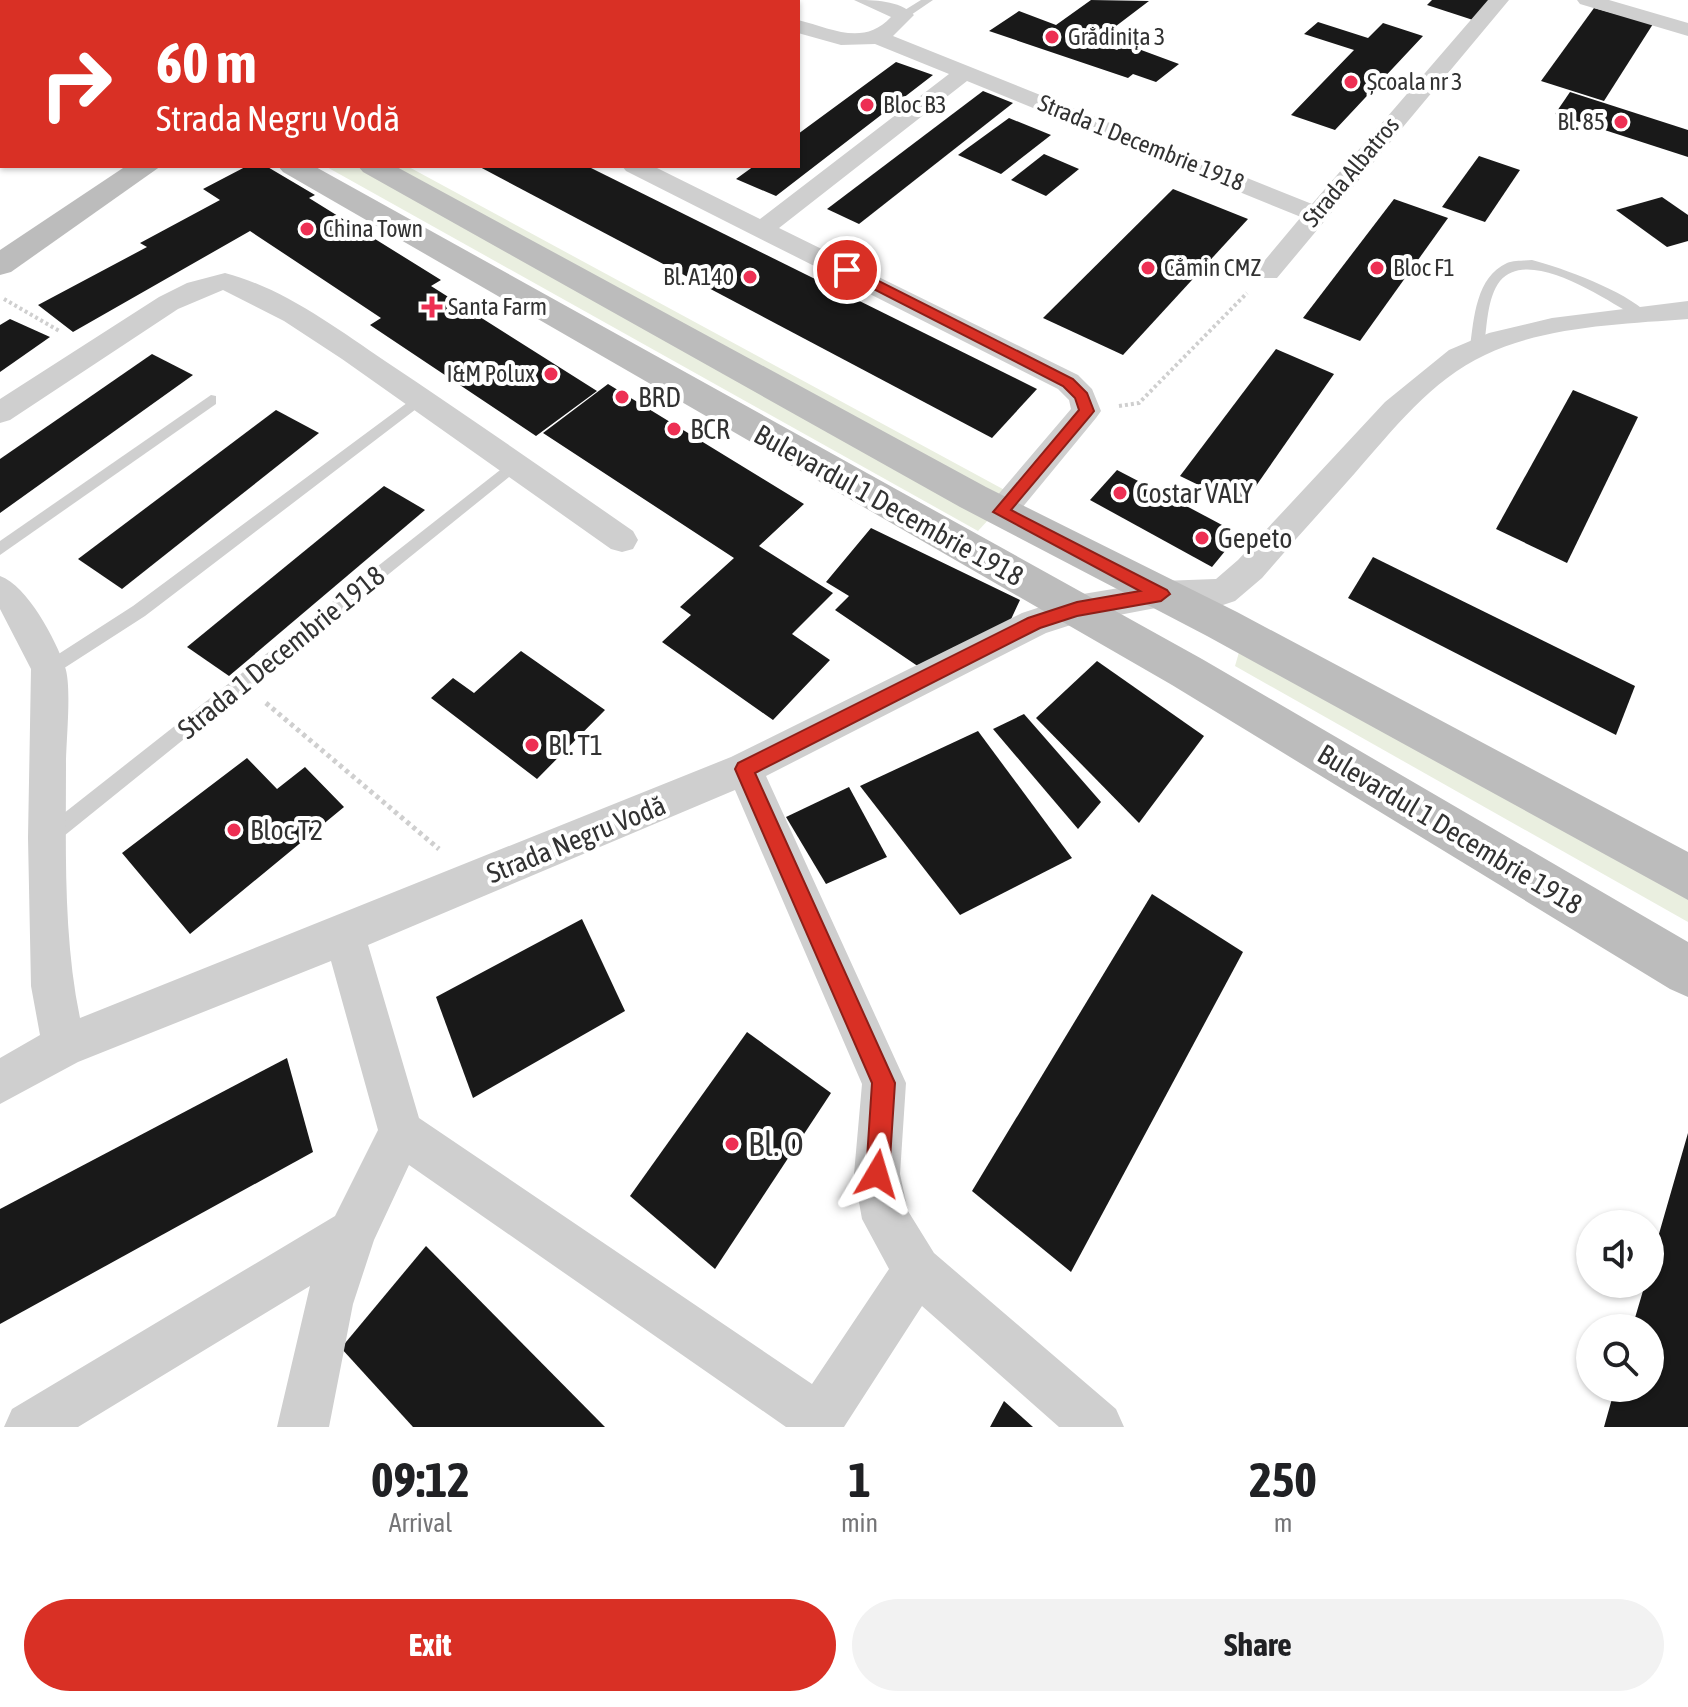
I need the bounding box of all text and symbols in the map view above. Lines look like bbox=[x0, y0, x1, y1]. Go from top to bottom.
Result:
place label: Grădinița 3 bbox=[1068, 23, 1165, 50]
marker: Grădinița 3 bbox=[1043, 28, 1061, 46]
text: 60 m bbox=[156, 31, 257, 95]
icon: right bbox=[24, 32, 128, 136]
place label: Școala nr 3 bbox=[1367, 68, 1463, 95]
marker: Școala nr 3 bbox=[1342, 73, 1360, 91]
street label: Strada 1 Decembrie 1918 bbox=[1034, 89, 1248, 196]
place label: Bloc B3 bbox=[883, 91, 947, 118]
marker: Bloc B3 bbox=[858, 96, 876, 114]
text: Strada Negru Vodă bbox=[156, 97, 400, 139]
place label: Bl. 85 bbox=[1557, 108, 1605, 135]
street label: Strada Albatros bbox=[1297, 111, 1404, 232]
marker: Bl. 85 bbox=[1612, 113, 1630, 131]
place label: China Town bbox=[323, 215, 423, 242]
marker: China Town bbox=[298, 220, 316, 238]
pin bbox=[813, 236, 881, 304]
icon: arrive bbox=[825, 248, 869, 292]
place label: Cămin CMZ bbox=[1164, 254, 1262, 281]
place label: Bloc F1 bbox=[1393, 254, 1455, 281]
marker: Cămin CMZ bbox=[1139, 259, 1157, 277]
marker: Bloc F1 bbox=[1368, 259, 1386, 277]
place label: Bl. A140 bbox=[663, 263, 734, 290]
marker: Bl. A140 bbox=[741, 268, 759, 286]
place label: Santa Farm bbox=[448, 293, 547, 320]
marker: Santa Farm bbox=[423, 298, 441, 316]
place label: I&M Polux bbox=[447, 360, 535, 387]
marker: I&M Polux bbox=[542, 365, 560, 383]
place label: BRD bbox=[638, 381, 681, 413]
marker: BRD bbox=[613, 388, 631, 406]
place label: BCR bbox=[690, 413, 730, 445]
street label: Bulevardul 1 Decembrie 1918 bbox=[749, 418, 1029, 592]
marker: BCR bbox=[665, 420, 683, 438]
place label: Costar VALY bbox=[1136, 477, 1254, 509]
marker: Costar VALY bbox=[1111, 484, 1129, 502]
place label: Gepeto bbox=[1218, 522, 1292, 554]
marker: Gepeto bbox=[1193, 529, 1211, 547]
street label: Strada 1 Decembrie 1918 bbox=[171, 559, 391, 745]
place label: Bl. T1 bbox=[548, 729, 603, 761]
marker: Bl. T1 bbox=[523, 736, 541, 754]
street label: Bulevardul 1 Decembrie 1918 bbox=[1312, 737, 1588, 921]
street label: Strada Negru Vodă bbox=[482, 789, 670, 889]
place label: Bloc T2 bbox=[250, 814, 323, 846]
marker: Bloc T2 bbox=[225, 821, 243, 839]
place label: Bl. O bbox=[748, 1124, 804, 1163]
position arrow bbox=[835, 1132, 919, 1216]
marker: Bl. O bbox=[723, 1135, 741, 1153]
map controls bbox=[1576, 1210, 1664, 1402]
button: sound bbox=[1576, 1210, 1664, 1298]
button: search bbox=[1576, 1314, 1664, 1402]
text: 09:12 bbox=[371, 1452, 470, 1507]
text: 1 bbox=[848, 1452, 871, 1507]
text: 250 bbox=[1249, 1452, 1317, 1507]
text: Arrival bbox=[389, 1508, 452, 1538]
text: min bbox=[841, 1508, 878, 1538]
text: m bbox=[1274, 1508, 1292, 1538]
button: Exit bbox=[24, 1599, 836, 1691]
button: Share bbox=[852, 1599, 1664, 1691]

